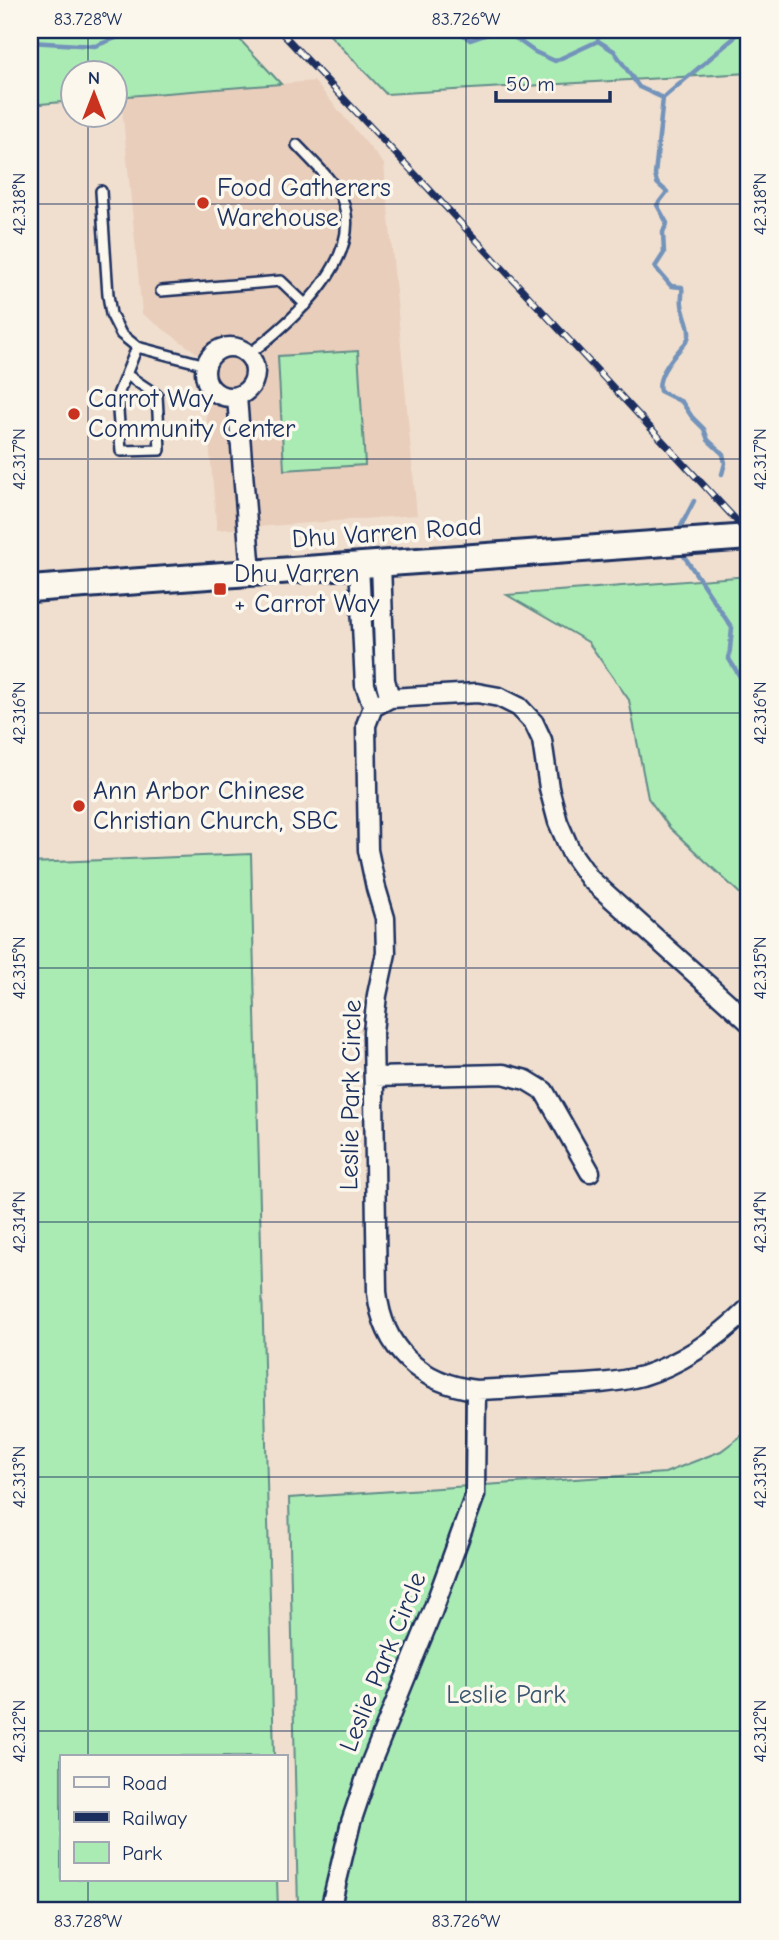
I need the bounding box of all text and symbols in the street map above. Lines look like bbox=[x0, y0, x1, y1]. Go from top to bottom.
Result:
text: 83.728°W bbox=[54, 9, 123, 30]
text: 83.726°W bbox=[432, 9, 501, 30]
north arrow bbox=[60, 60, 130, 130]
scale bar bbox=[496, 60, 609, 104]
text: N bbox=[88, 67, 100, 89]
text: 50 m bbox=[506, 72, 555, 96]
text: 42.318°N bbox=[9, 173, 30, 235]
place label: Food Gatherers Warehouse bbox=[217, 173, 391, 233]
text: 42.318°N bbox=[750, 173, 771, 235]
marker: Food Gatherers Warehouse bbox=[195, 195, 211, 211]
place label: Carrot Way Community Center bbox=[88, 384, 296, 444]
marker: Carrot Way Community Center bbox=[66, 406, 82, 422]
text: 42.317°N bbox=[9, 428, 30, 490]
text: 42.317°N bbox=[750, 428, 771, 490]
street label: Dhu Varren Road bbox=[291, 511, 483, 555]
place label: Dhu Varren + Carrot Way bbox=[234, 559, 380, 619]
marker: Dhu Varren + Carrot Way bbox=[212, 581, 228, 597]
text: 42.316°N bbox=[9, 681, 30, 745]
text: 42.316°N bbox=[750, 681, 771, 745]
place label: Ann Arbor Chinese Christian Church, SBC bbox=[93, 776, 338, 836]
marker: Ann Arbor Chinese Christian Church, SBC bbox=[71, 798, 87, 814]
text: 42.315°N bbox=[9, 936, 30, 1000]
text: 42.315°N bbox=[750, 936, 771, 1000]
street label: Leslie Park Circle bbox=[334, 999, 368, 1191]
text: 42.314°N bbox=[9, 1191, 30, 1253]
text: 42.314°N bbox=[750, 1191, 771, 1253]
text: 42.313°N bbox=[9, 1446, 30, 1508]
text: 42.313°N bbox=[750, 1446, 771, 1508]
street label: Leslie Park Circle bbox=[333, 1568, 433, 1756]
park label: Leslie Park bbox=[446, 1680, 566, 1710]
text: 42.312°N bbox=[9, 1700, 30, 1762]
text: 42.312°N bbox=[750, 1700, 771, 1762]
legend bbox=[60, 1755, 287, 1881]
text: Road bbox=[122, 1771, 167, 1795]
text: Railway bbox=[122, 1806, 187, 1830]
text: Park bbox=[122, 1841, 162, 1865]
text: 83.728°W bbox=[54, 1911, 123, 1932]
text: 83.726°W bbox=[432, 1911, 501, 1932]

